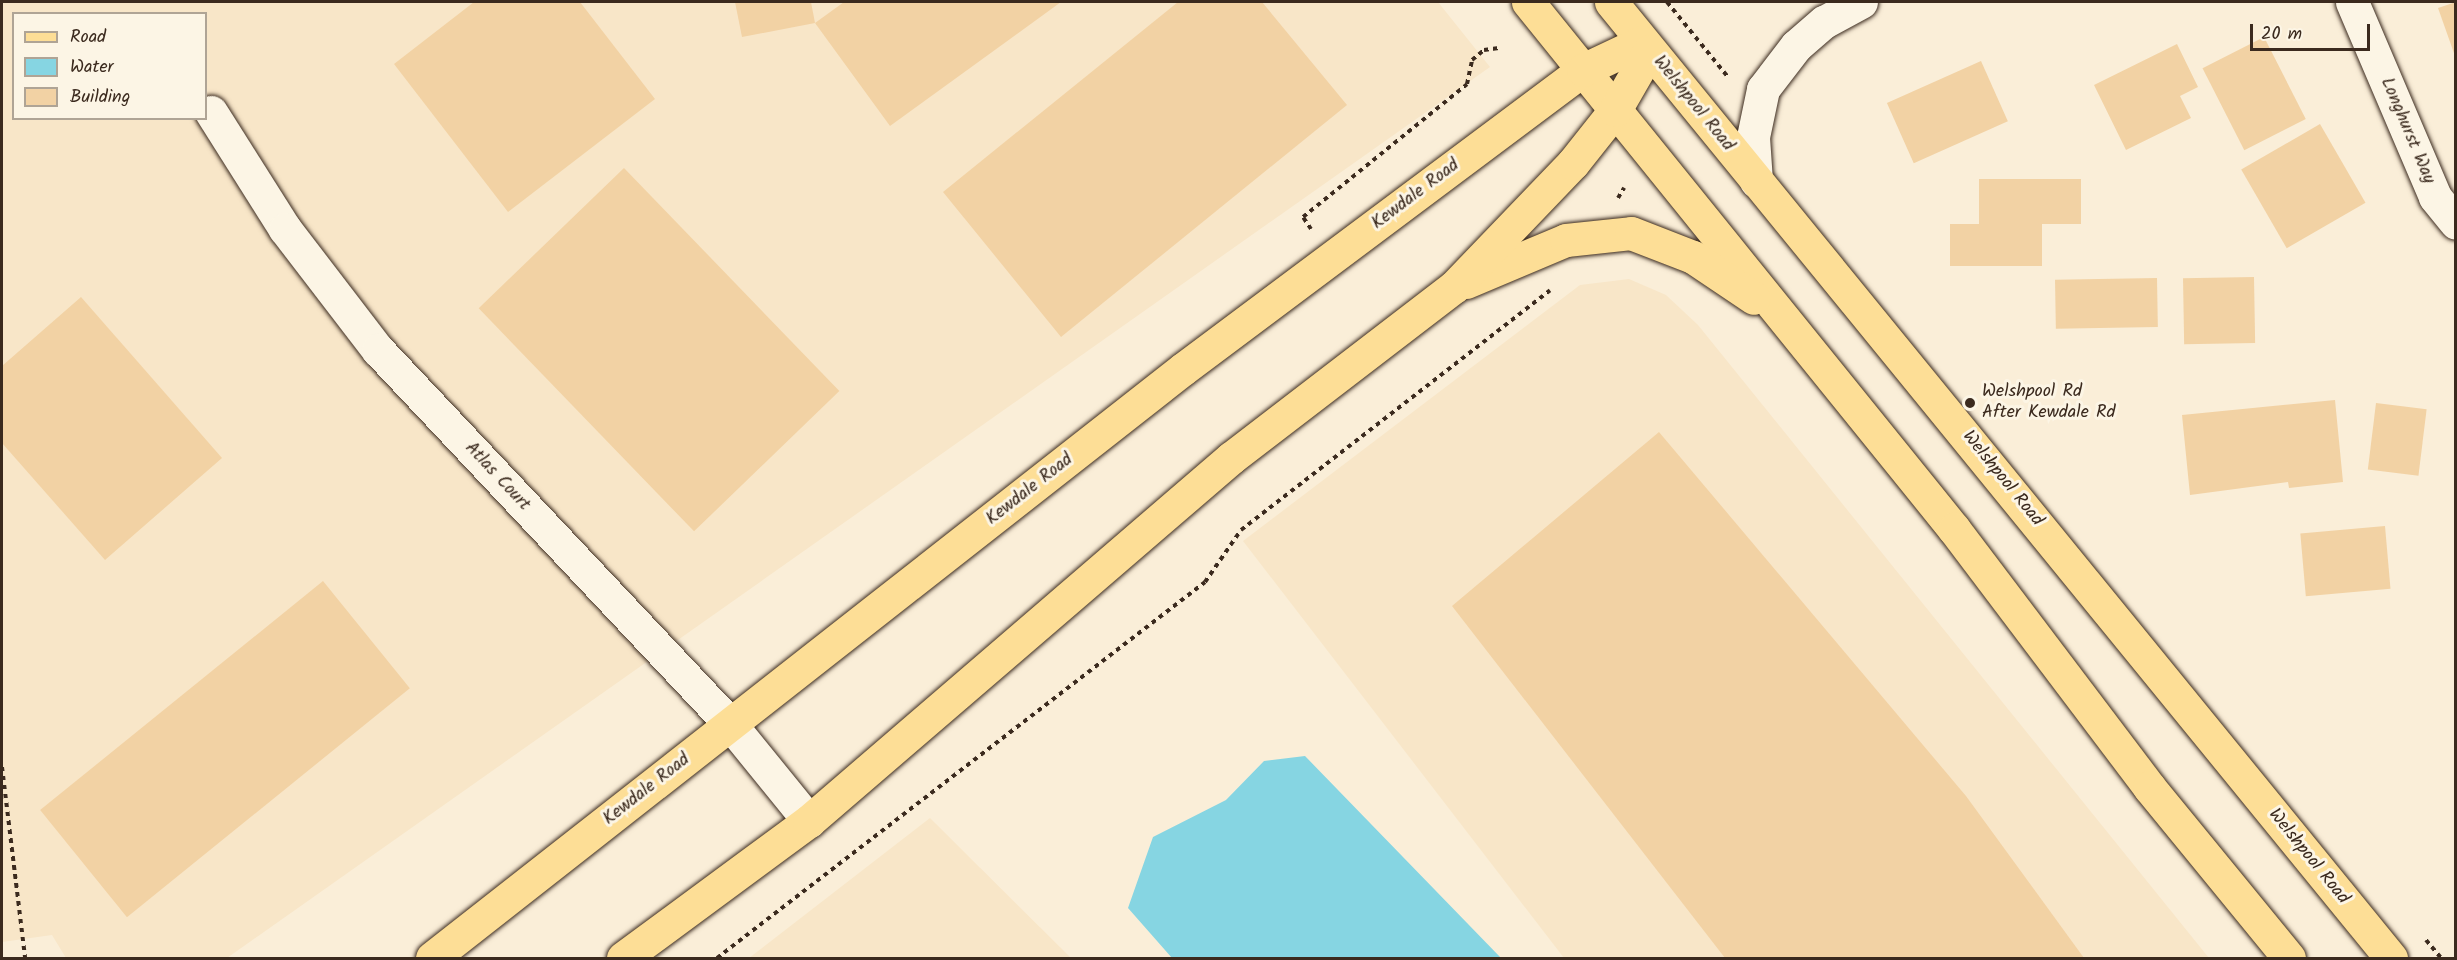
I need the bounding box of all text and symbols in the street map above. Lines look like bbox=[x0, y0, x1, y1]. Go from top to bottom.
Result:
legend bbox=[12, 12, 207, 120]
scale bar bbox=[2253, 12, 2373, 50]
text: 20 m bbox=[2261, 20, 2302, 49]
text: Road bbox=[70, 23, 106, 52]
street label: Welshpool Road bbox=[1648, 52, 1738, 156]
text: Water bbox=[70, 53, 114, 82]
street label: Longhurst Way bbox=[2375, 75, 2439, 187]
text: Building bbox=[70, 83, 130, 112]
street label: Kewdale Road bbox=[1368, 155, 1464, 235]
place label: Welshpool Rd After Kewdale Rd bbox=[1982, 382, 2115, 424]
marker: Welshpool Rd After Kewdale Rd bbox=[1963, 396, 1977, 410]
street label: Welshpool Road bbox=[1957, 427, 2047, 531]
street label: Atlas Court bbox=[460, 438, 534, 516]
street label: Kewdale Road bbox=[982, 449, 1078, 531]
street label: Kewdale Road bbox=[599, 749, 695, 831]
street label: Welshpool Road bbox=[2263, 805, 2353, 909]

